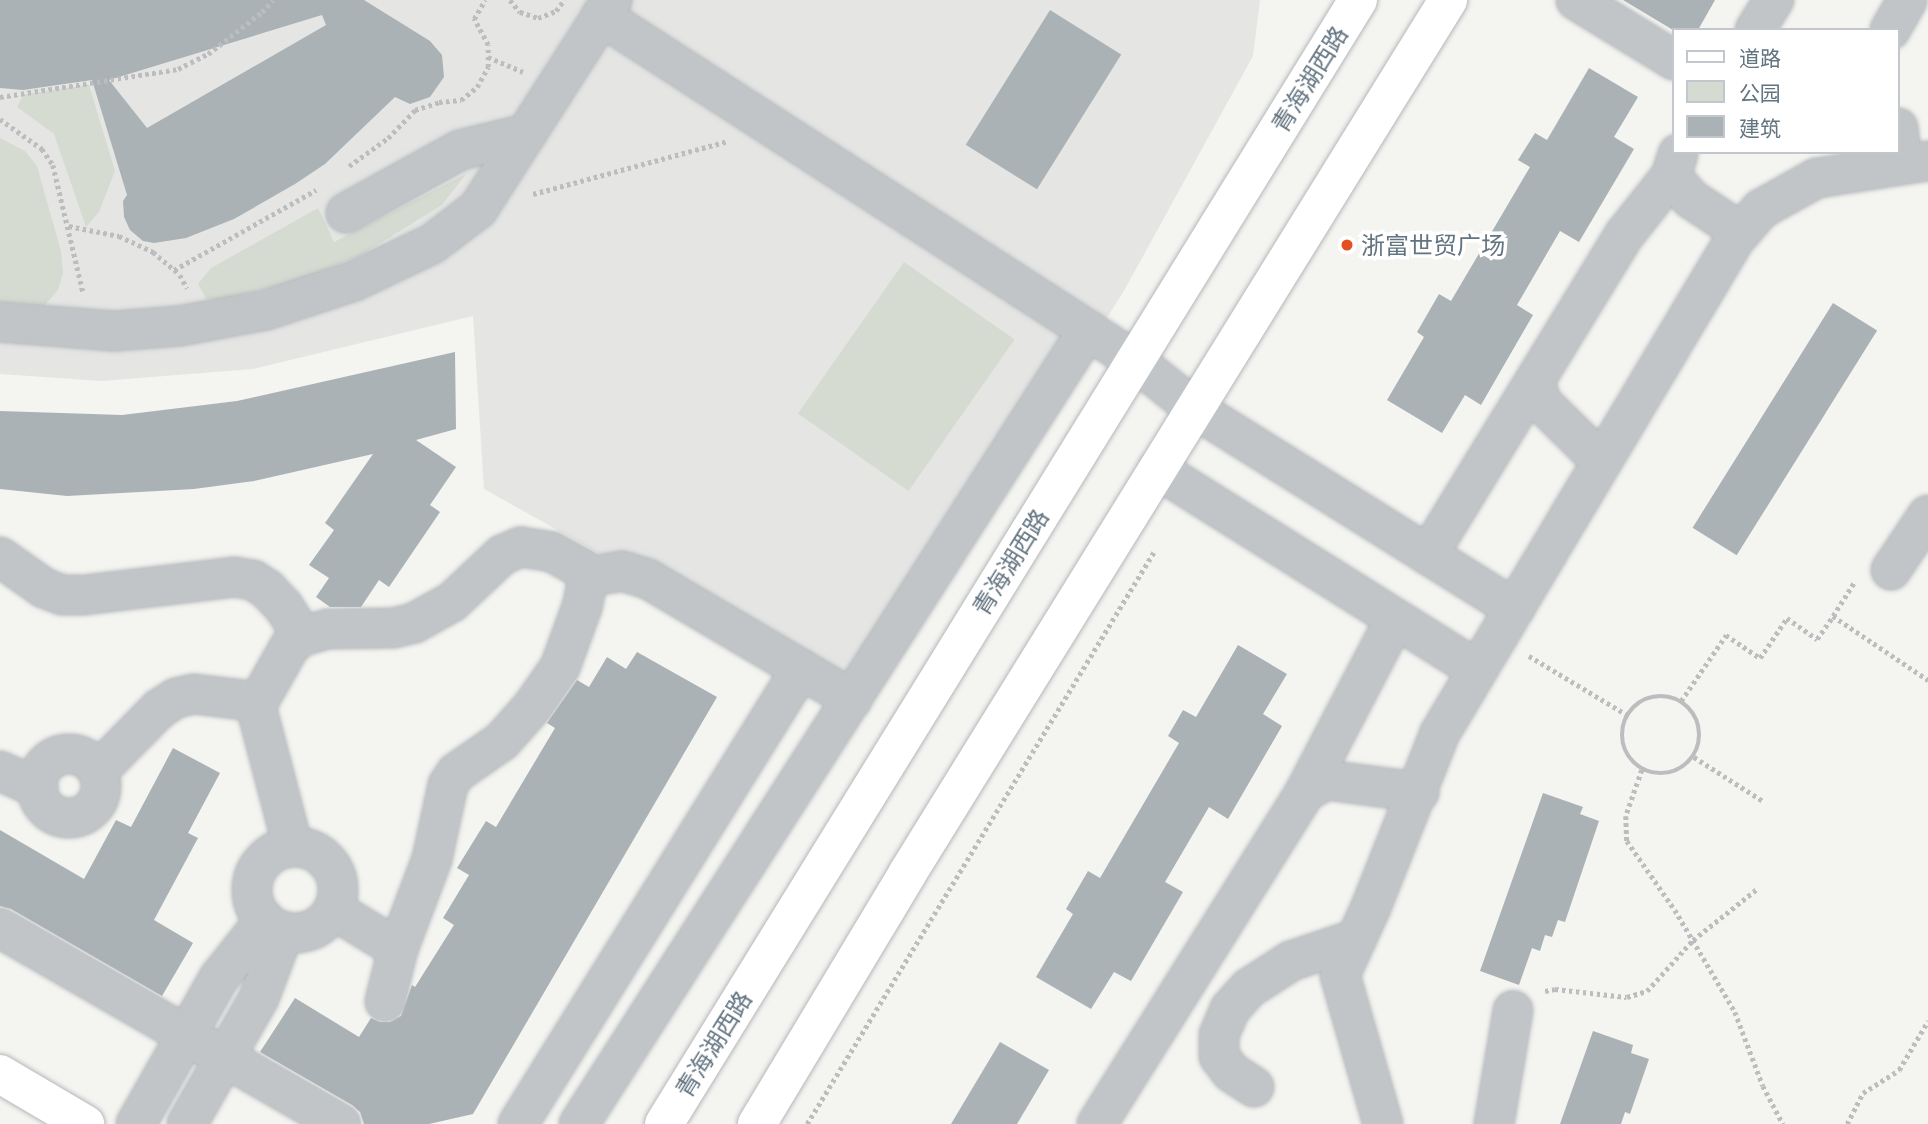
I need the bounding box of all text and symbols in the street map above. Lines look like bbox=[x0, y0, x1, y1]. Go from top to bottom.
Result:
street label: 青海湖西路 bbox=[1265, 20, 1353, 138]
legend bbox=[1672, 28, 1900, 154]
text: 道路 bbox=[1739, 45, 1781, 70]
text: 公园 bbox=[1739, 80, 1781, 105]
text: 建筑 bbox=[1739, 115, 1781, 140]
place label: 浙富世贸广场 bbox=[1361, 231, 1505, 259]
marker: 浙富世贸广场 bbox=[1339, 237, 1355, 253]
street label: 青海湖西路 bbox=[966, 503, 1054, 621]
street label: 青海湖西路 bbox=[669, 985, 757, 1103]

